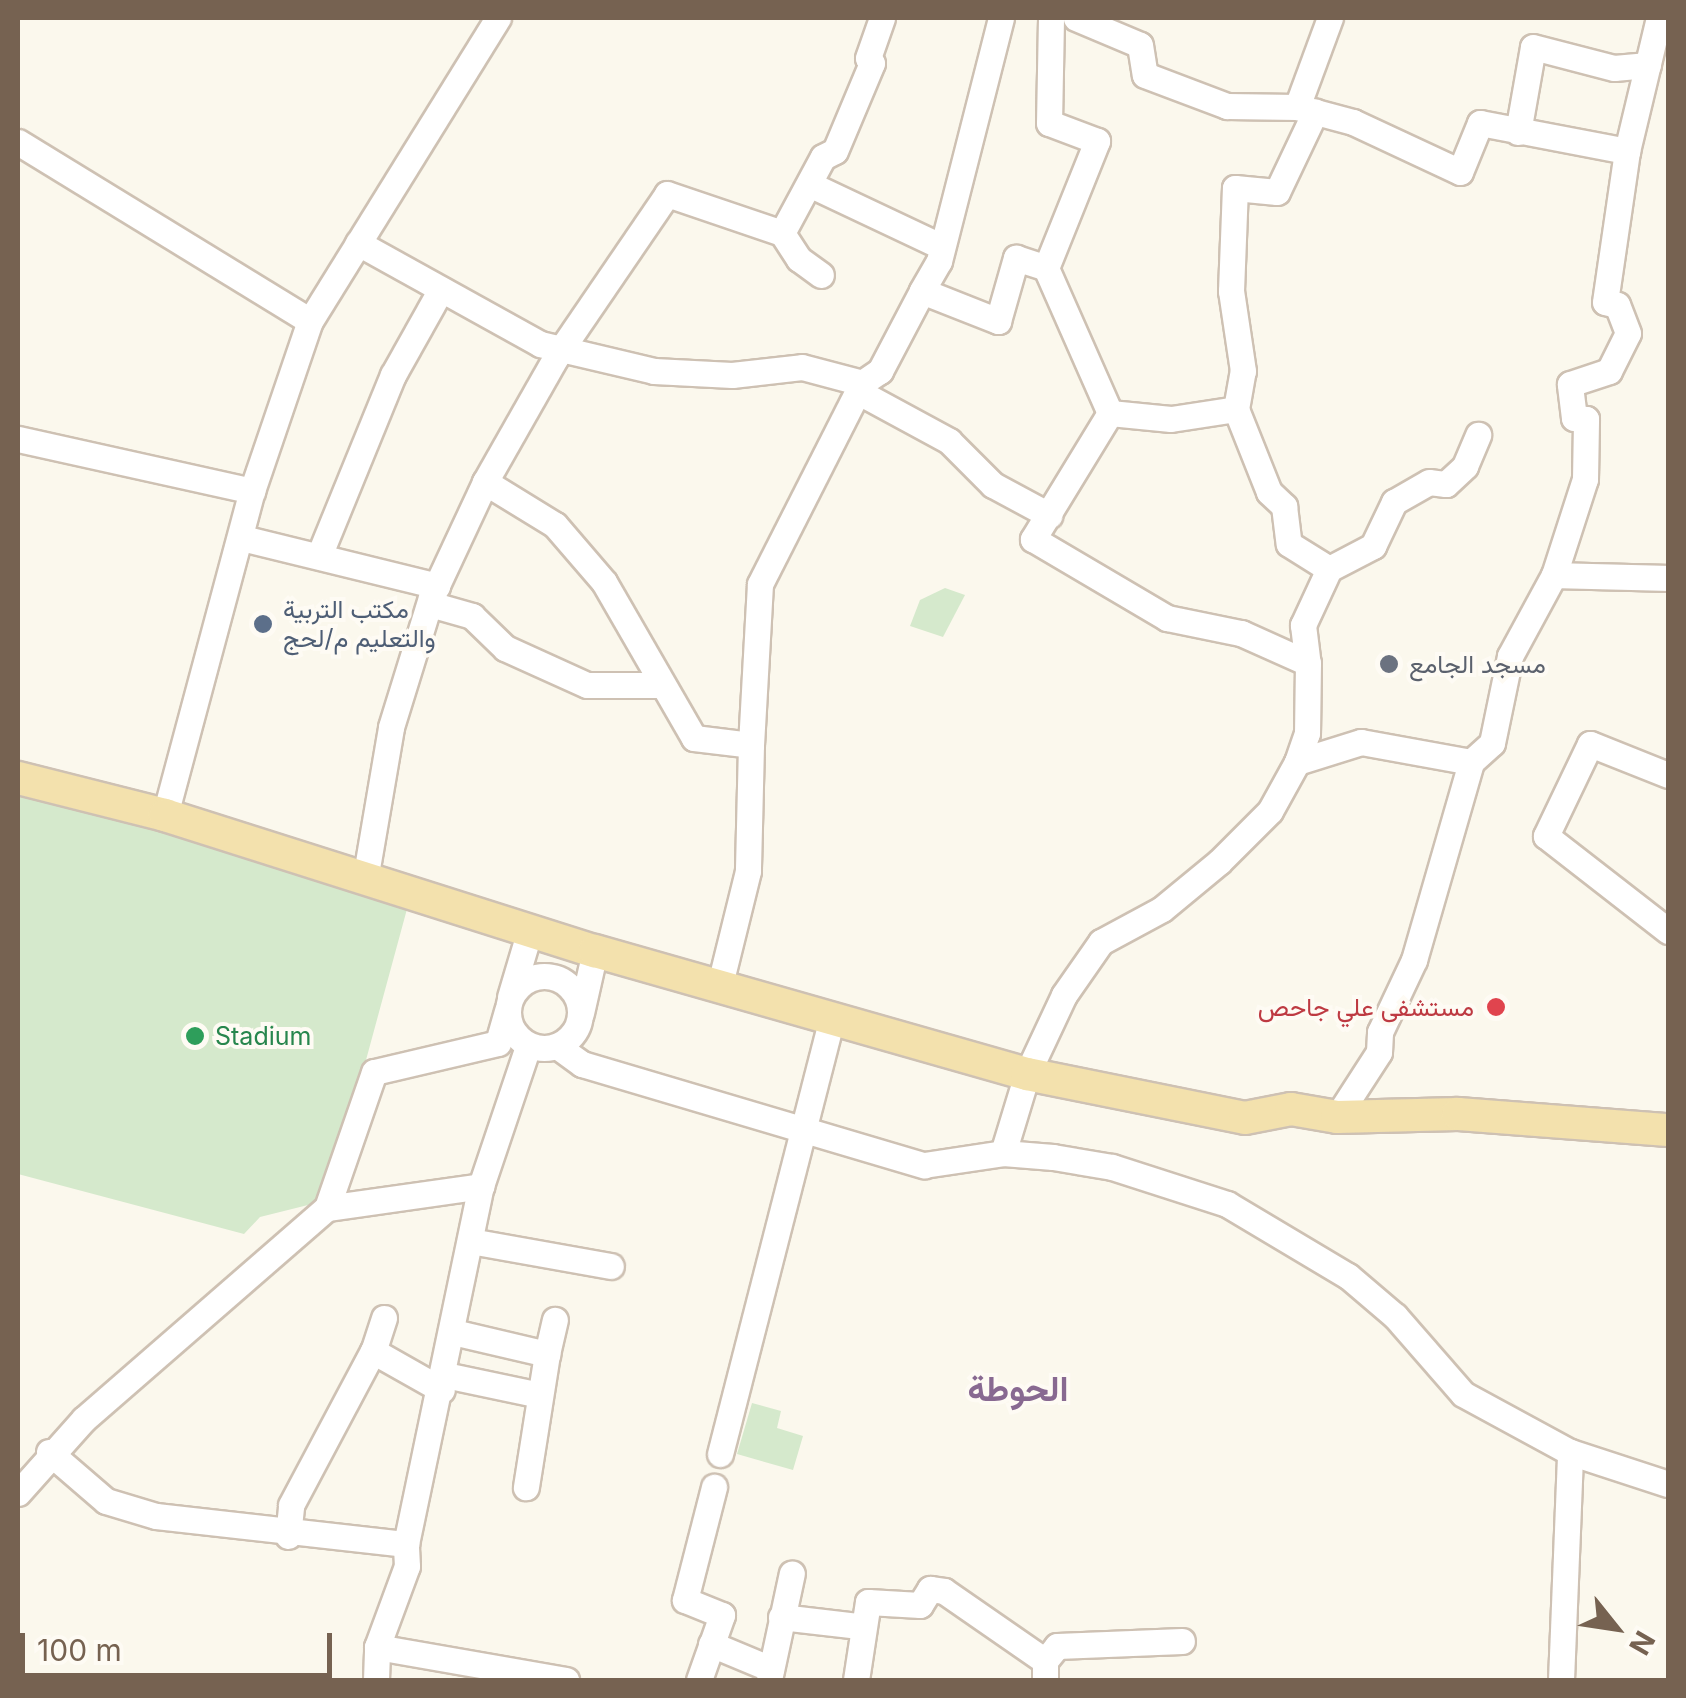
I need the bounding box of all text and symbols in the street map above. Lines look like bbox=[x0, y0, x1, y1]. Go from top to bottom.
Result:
place label: مكتب التربية والتعليم م/لحج bbox=[283, 595, 436, 654]
marker: مكتب التربية والتعليم م/لحج bbox=[252, 613, 274, 635]
place label: مسجد الجامع bbox=[1409, 649, 1546, 679]
marker: مسجد الجامع bbox=[1378, 653, 1400, 675]
place label: مستشفى علي جاحص bbox=[1258, 992, 1474, 1022]
marker: مستشفى علي جاحص bbox=[1483, 994, 1509, 1020]
place label: Stadium bbox=[215, 1021, 311, 1051]
marker: Stadium bbox=[184, 1025, 206, 1047]
district label: الحوطة bbox=[967, 1367, 1069, 1409]
north arrow bbox=[1566, 1578, 1666, 1678]
scale bar bbox=[25, 1613, 338, 1675]
text: N bbox=[1622, 1625, 1662, 1661]
text: 100 m bbox=[37, 1632, 122, 1668]

